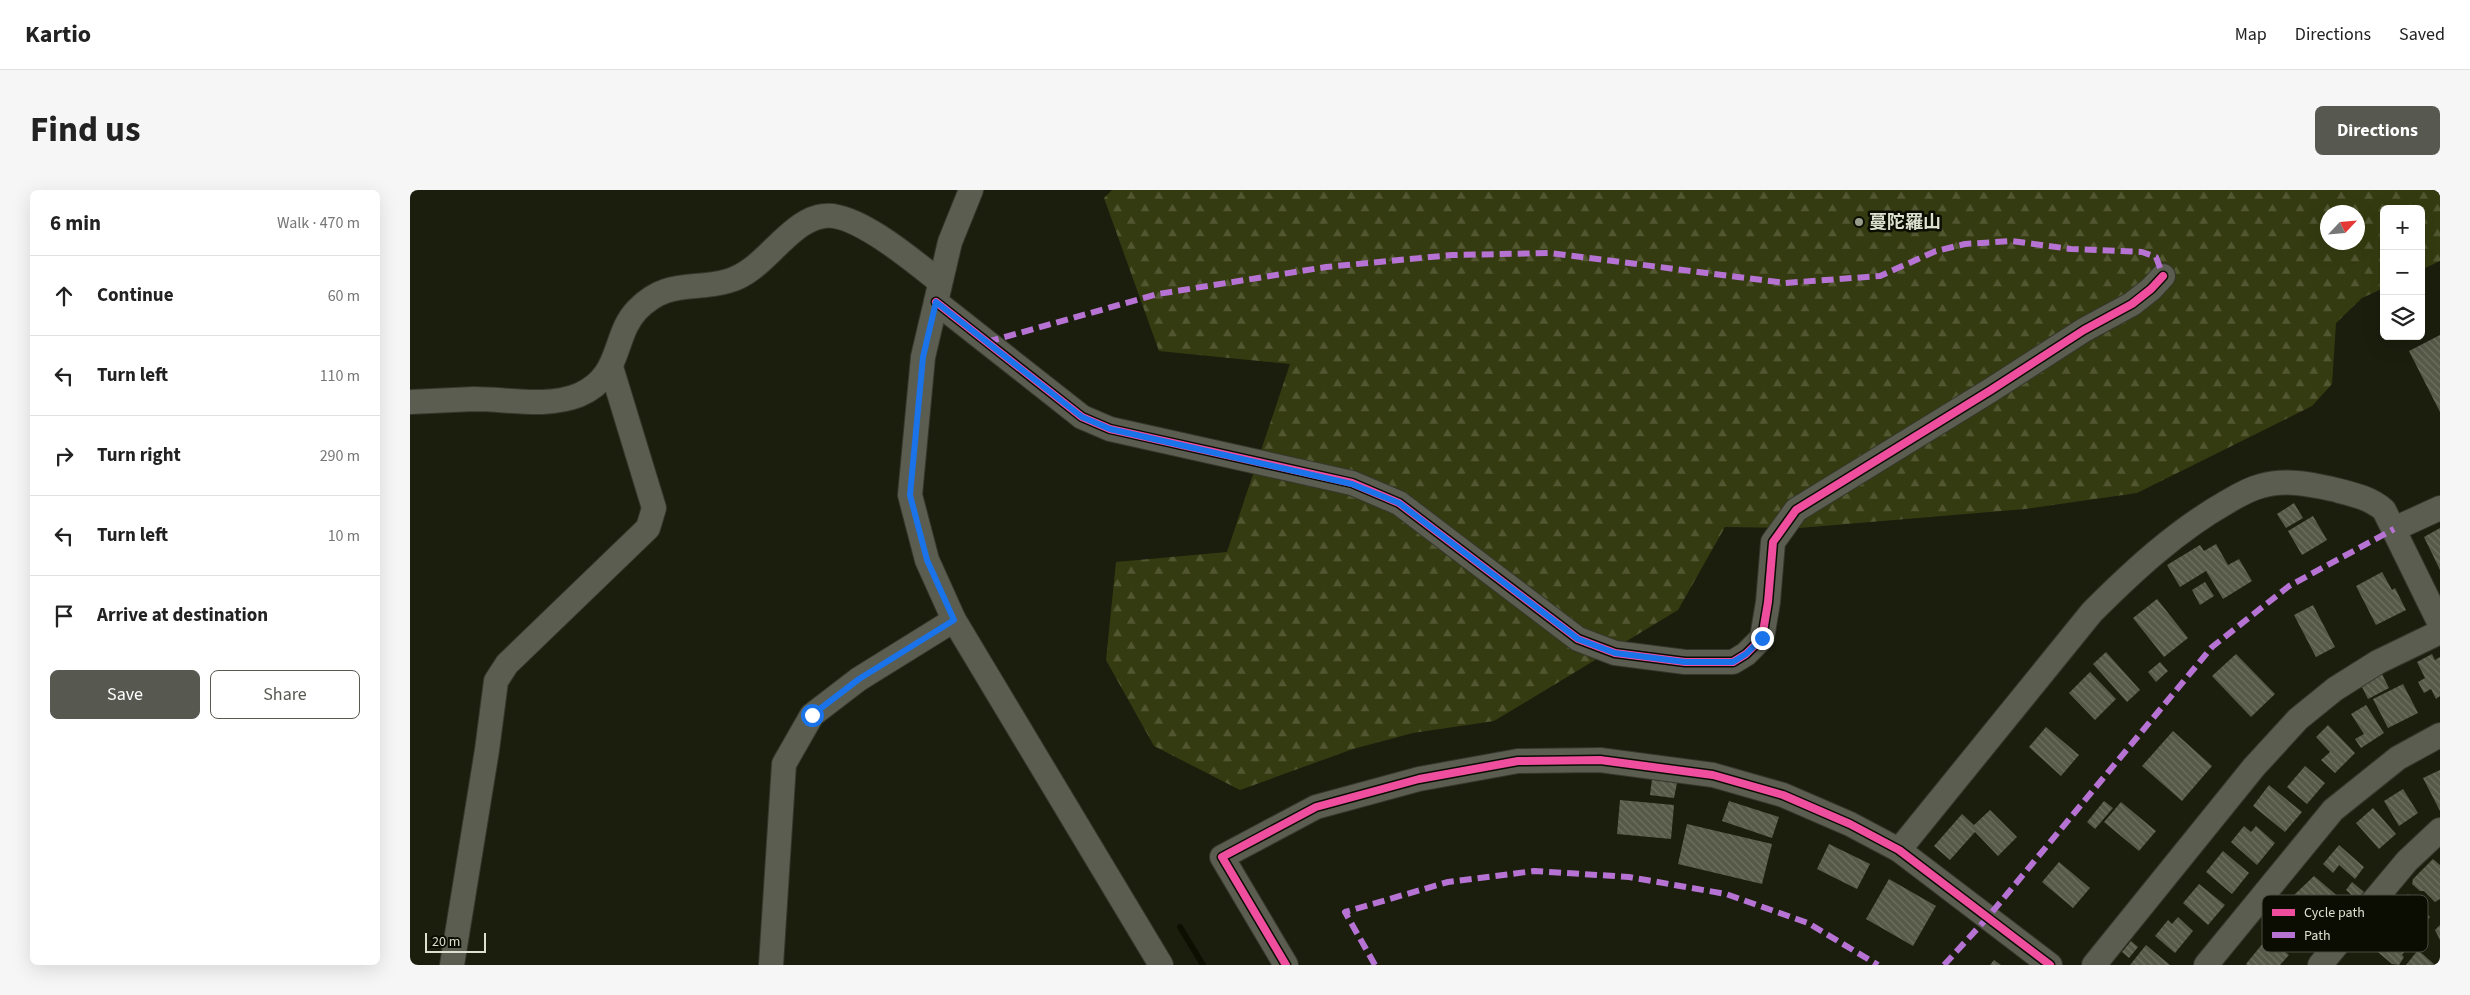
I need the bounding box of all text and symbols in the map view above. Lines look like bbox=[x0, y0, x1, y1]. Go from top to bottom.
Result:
text: Kartio bbox=[25, 17, 91, 52]
text: Map bbox=[2235, 22, 2267, 47]
text: Directions bbox=[2295, 22, 2371, 47]
text: Saved bbox=[2399, 22, 2445, 47]
text: Find us bbox=[30, 105, 140, 155]
button: Directions bbox=[2315, 106, 2440, 155]
north arrow bbox=[2320, 205, 2365, 250]
map controls bbox=[2380, 205, 2425, 340]
button: + bbox=[2380, 205, 2425, 250]
text: 6 min bbox=[50, 208, 101, 238]
place label: 蔓陀羅山 bbox=[1869, 210, 1941, 235]
text: Walk · 470 m bbox=[277, 212, 360, 234]
marker: 蔓陀羅山 bbox=[1853, 216, 1865, 228]
button: − bbox=[2380, 250, 2425, 295]
icon: ahead bbox=[50, 282, 78, 310]
text: Continue bbox=[97, 282, 174, 309]
text: 60 m bbox=[328, 285, 360, 307]
button: layers bbox=[2380, 295, 2425, 340]
icon: left bbox=[50, 362, 78, 390]
text: Turn left bbox=[97, 362, 168, 389]
text: 110 m bbox=[320, 365, 360, 387]
icon: right bbox=[50, 442, 78, 470]
text: Turn right bbox=[97, 442, 181, 469]
text: 290 m bbox=[320, 445, 360, 467]
icon: left bbox=[50, 522, 78, 550]
text: Turn left bbox=[97, 522, 168, 549]
text: 10 m bbox=[328, 525, 360, 547]
icon: arrive bbox=[50, 602, 78, 630]
text: Arrive at destination bbox=[97, 602, 268, 629]
route end bbox=[1751, 627, 1774, 650]
button: Save bbox=[50, 670, 200, 719]
button: Share bbox=[210, 670, 360, 719]
route start bbox=[801, 704, 824, 727]
legend bbox=[2262, 895, 2428, 952]
text: Cycle path bbox=[2304, 903, 2365, 923]
text: Path bbox=[2304, 926, 2331, 946]
scale bar bbox=[425, 930, 486, 953]
text: 20 m bbox=[432, 932, 460, 952]

